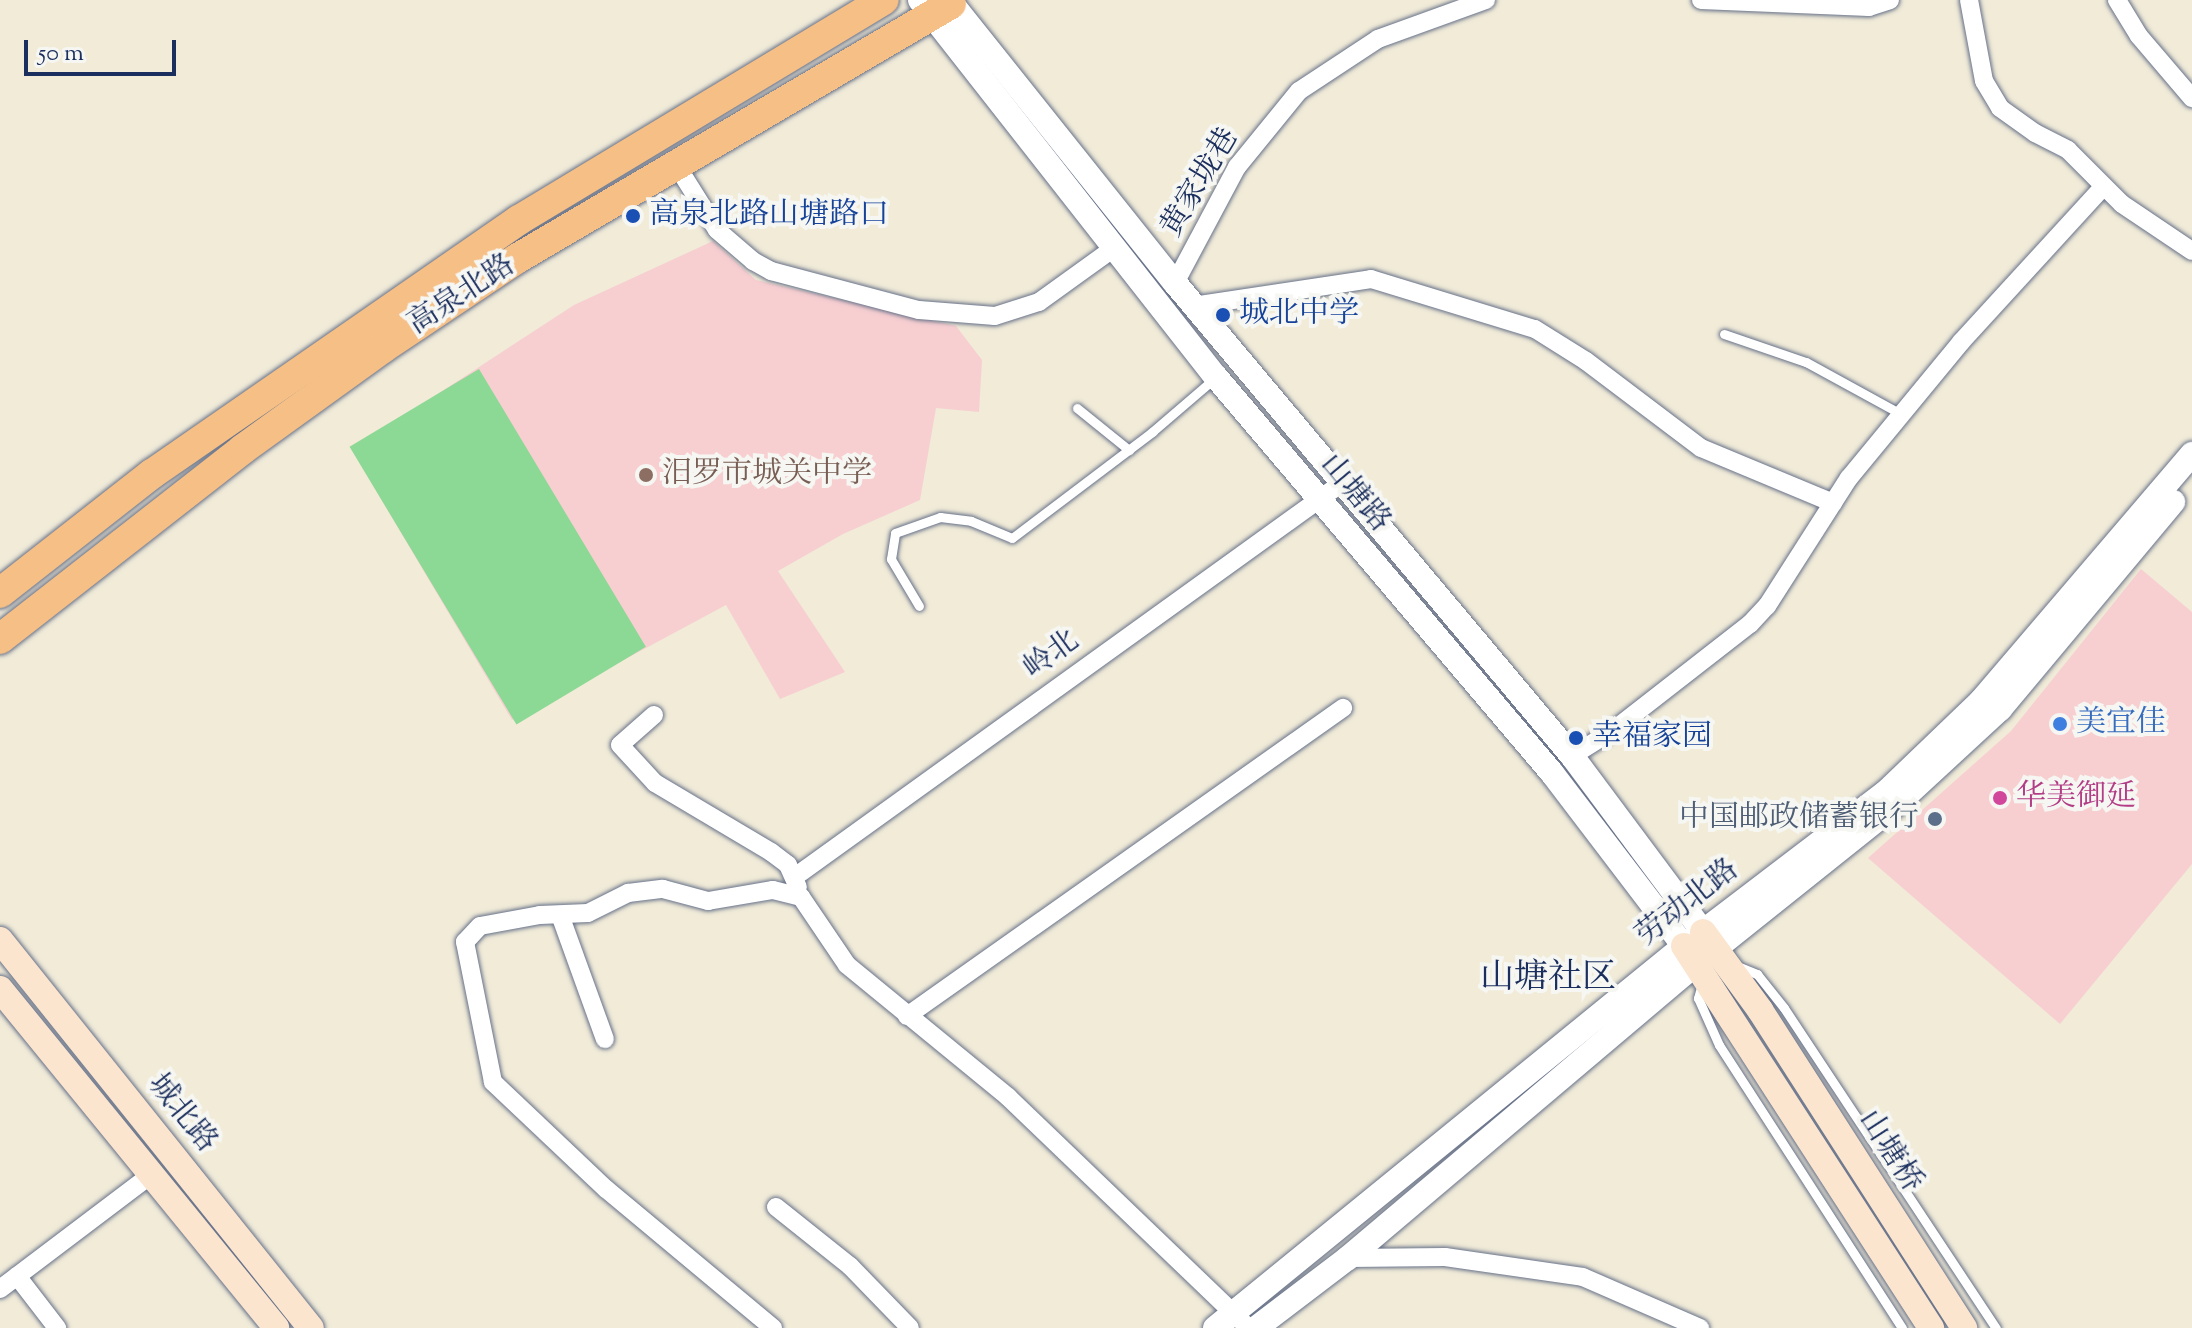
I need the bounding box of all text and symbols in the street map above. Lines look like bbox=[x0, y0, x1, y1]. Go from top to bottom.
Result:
scale bar bbox=[28, 24, 180, 74]
text: 50 m bbox=[38, 37, 84, 71]
street label: 黄家垅巷 bbox=[1155, 122, 1247, 244]
place label: 高泉北路山塘路口 bbox=[649, 198, 889, 234]
marker: 高泉北路山塘路口 bbox=[624, 207, 642, 225]
street label: 高泉北路 bbox=[402, 248, 522, 344]
place label: 城北中学 bbox=[1239, 297, 1359, 333]
marker: 城北中学 bbox=[1214, 306, 1232, 324]
street label: 山塘路 bbox=[1311, 448, 1397, 540]
place label: 汨罗市城关中学 bbox=[662, 457, 872, 493]
marker: 汨罗市城关中学 bbox=[637, 466, 655, 484]
street label: 岭北 bbox=[1017, 624, 1087, 688]
place label: 美宜佳 bbox=[2076, 706, 2166, 742]
marker: 美宜佳 bbox=[2051, 715, 2069, 733]
place label: 幸福家园 bbox=[1592, 720, 1712, 756]
marker: 幸福家园 bbox=[1567, 729, 1585, 747]
place label: 华美御延 bbox=[2016, 780, 2136, 816]
marker: 华美御延 bbox=[1991, 789, 2009, 807]
place label: 中国邮政储蓄银行 bbox=[1679, 801, 1919, 837]
marker: 中国邮政储蓄银行 bbox=[1926, 810, 1944, 828]
street label: 劳动北路 bbox=[1630, 853, 1746, 955]
district label: 山塘社区 bbox=[1480, 959, 1616, 999]
street label: 城北路 bbox=[139, 1068, 223, 1160]
street label: 山塘桥 bbox=[1849, 1104, 1929, 1200]

